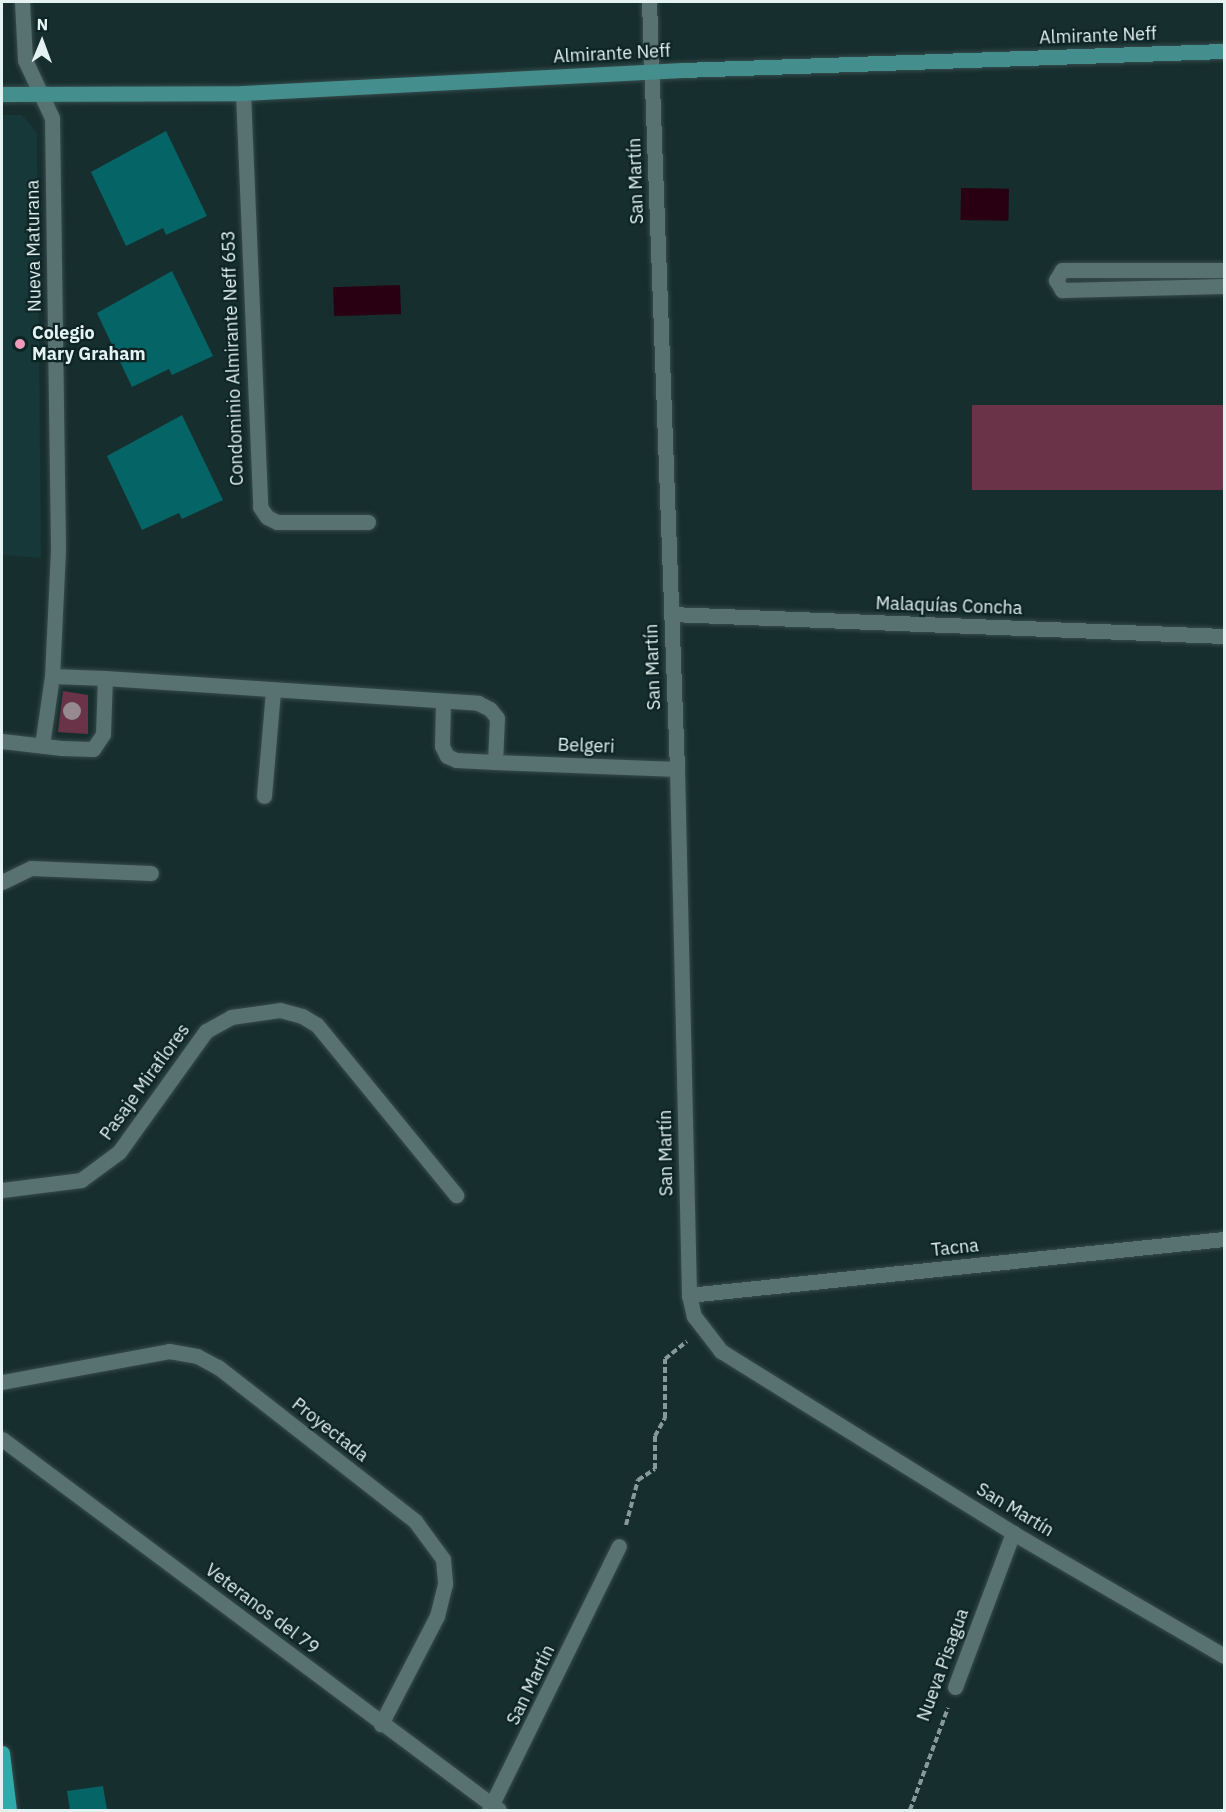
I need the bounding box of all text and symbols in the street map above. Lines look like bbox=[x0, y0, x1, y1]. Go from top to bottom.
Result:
north arrow bbox=[12, 12, 72, 72]
text: N bbox=[36, 14, 48, 34]
street label: Almirante Neff bbox=[1039, 23, 1157, 49]
street label: Almirante Neff bbox=[553, 40, 671, 68]
street label: San Martín bbox=[624, 137, 648, 225]
street label: Nueva Maturana bbox=[22, 180, 46, 312]
street label: Condominio Almirante Neff 653 bbox=[218, 230, 248, 486]
place label: Colegio Mary Graham bbox=[32, 323, 146, 366]
marker: Colegio Mary Graham bbox=[13, 337, 27, 351]
street label: Malaquías Concha bbox=[875, 593, 1023, 619]
street label: San Martín bbox=[641, 623, 665, 711]
street label: Belgeri bbox=[557, 734, 615, 758]
street label: Pasaje Miraflores bbox=[96, 1020, 194, 1144]
street label: San Martín bbox=[654, 1110, 678, 1196]
street label: Tacna bbox=[930, 1235, 980, 1261]
street label: Proyectada bbox=[287, 1393, 373, 1467]
street label: San Martín bbox=[972, 1478, 1058, 1542]
street label: Veteranos del 79 bbox=[201, 1559, 323, 1659]
street label: Nueva Pisagua bbox=[913, 1606, 973, 1724]
street label: San Martín bbox=[502, 1641, 560, 1729]

